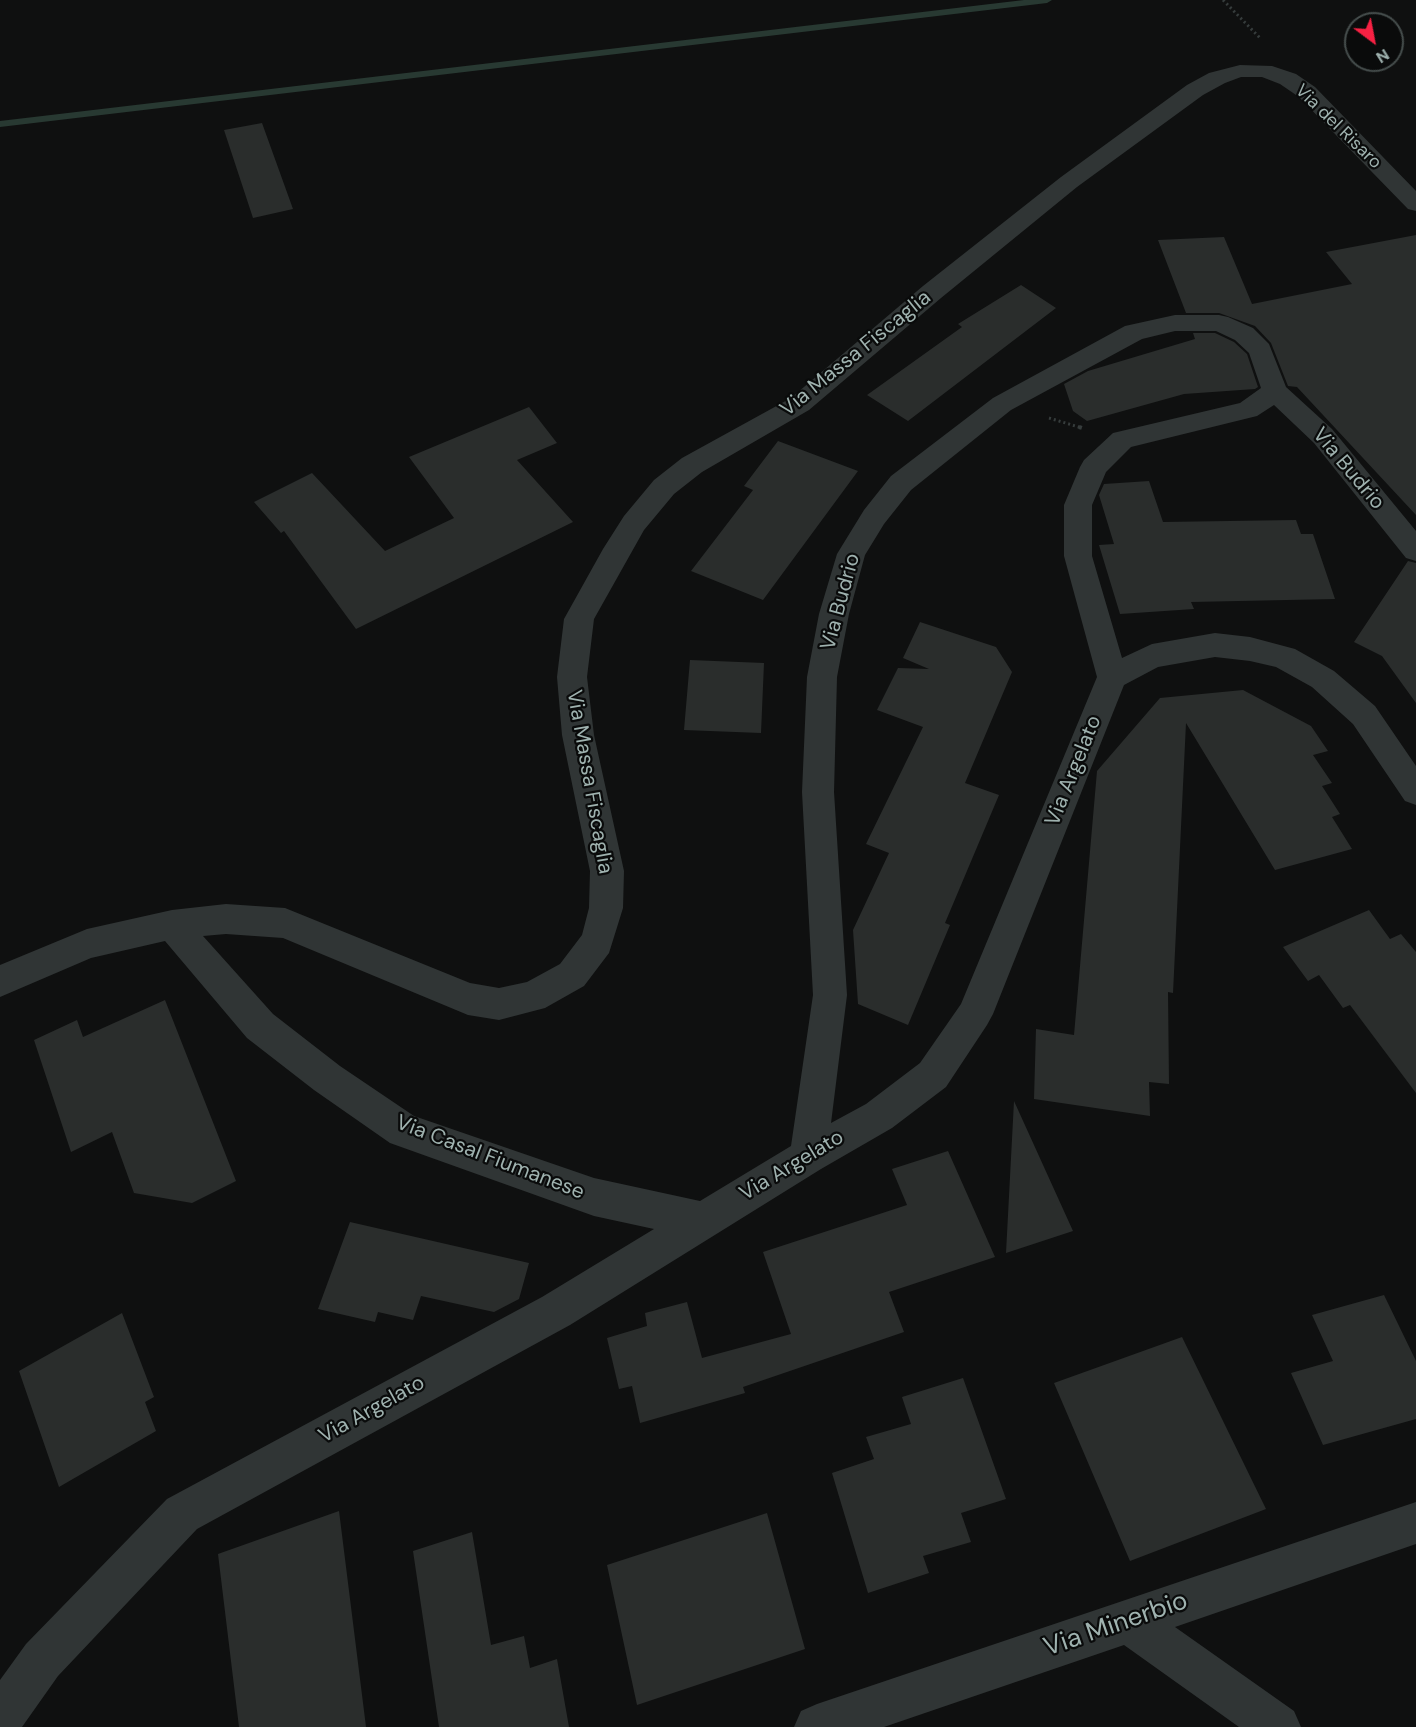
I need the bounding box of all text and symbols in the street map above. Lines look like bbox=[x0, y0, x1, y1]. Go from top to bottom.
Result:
north arrow bbox=[1344, 12, 1404, 72]
text: N bbox=[1372, 44, 1393, 68]
street label: Via del Risaro bbox=[1290, 80, 1386, 174]
street label: Via Massa Fiscaglia bbox=[776, 286, 936, 422]
street label: Via Budrio bbox=[1306, 423, 1390, 515]
street label: Via Budrio bbox=[816, 551, 866, 653]
street label: Via Massa Fiscaglia bbox=[560, 688, 618, 876]
street label: Via Argelato bbox=[1040, 712, 1108, 830]
street label: Via Casal Fiumanese bbox=[392, 1110, 588, 1206]
street label: Via Argelato bbox=[735, 1125, 849, 1207]
street label: Via Argelato bbox=[315, 1371, 429, 1449]
street label: Via Minerbio bbox=[1040, 1586, 1192, 1664]

